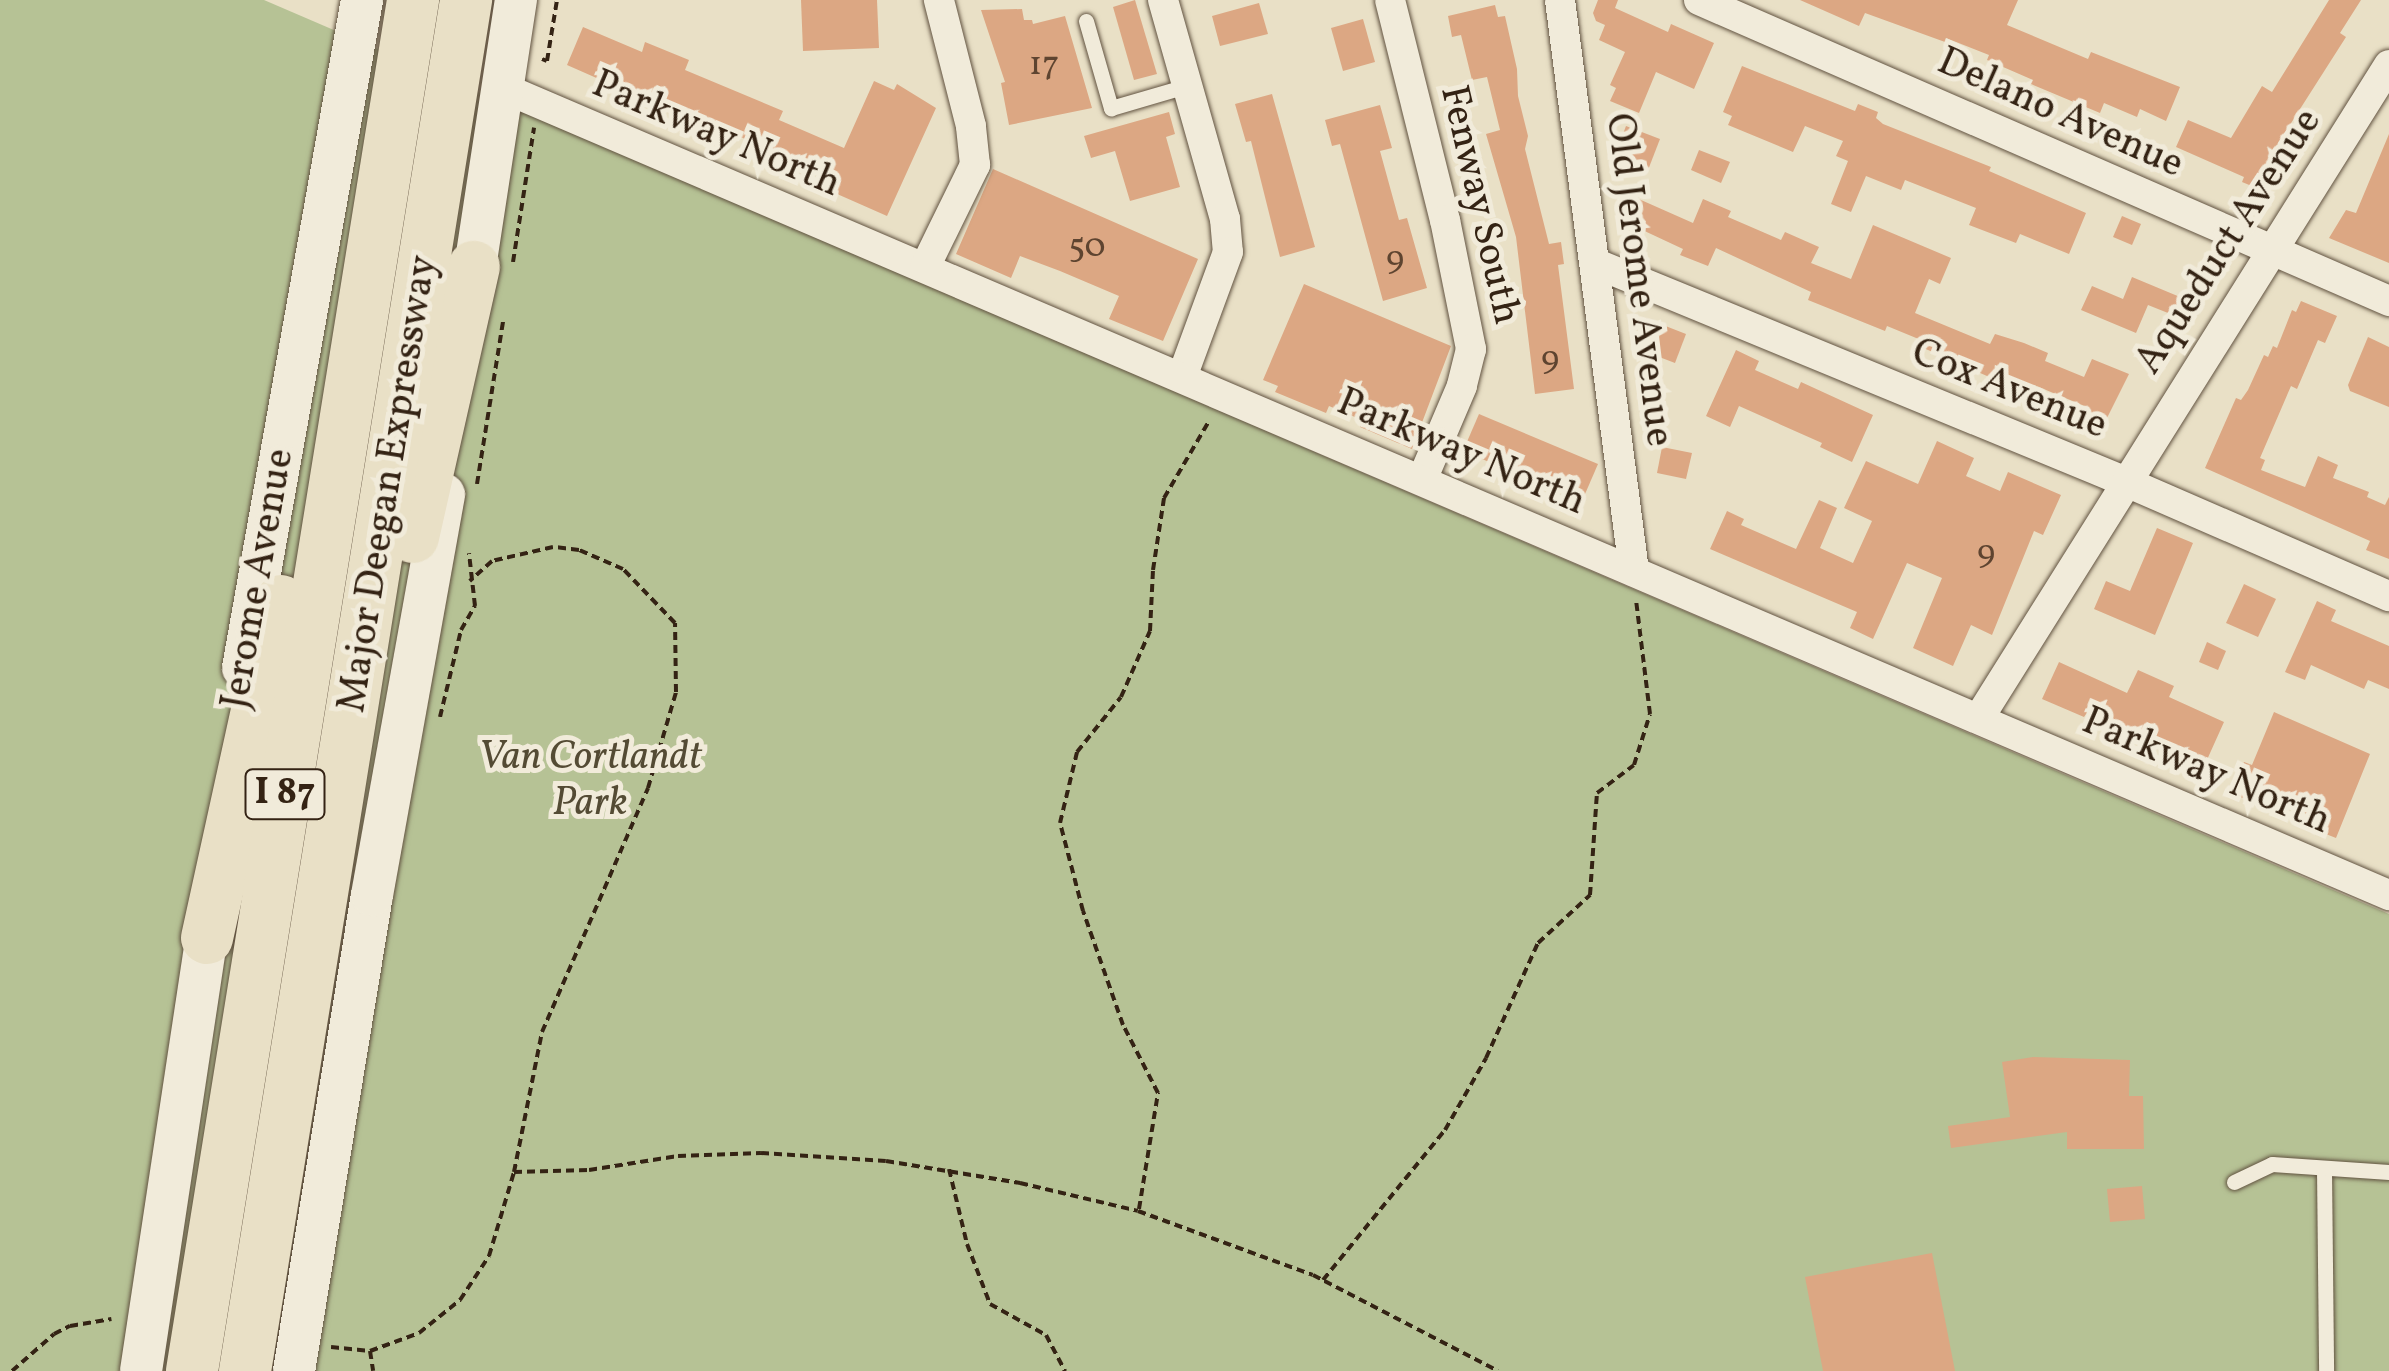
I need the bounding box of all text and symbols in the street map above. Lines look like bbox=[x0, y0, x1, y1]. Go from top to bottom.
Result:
street label: Delano Avenue bbox=[1930, 38, 2190, 190]
house number: 17 bbox=[1029, 44, 1059, 86]
street label: Parkway North bbox=[584, 61, 848, 209]
street label: Fenway South bbox=[1428, 80, 1530, 330]
street label: Aqueduct Avenue bbox=[2125, 100, 2333, 384]
street label: Old Jerome Avenue bbox=[1594, 111, 1682, 449]
house number: 50 bbox=[1068, 226, 1106, 268]
house number: 9 bbox=[1386, 238, 1404, 280]
street label: Major Deegan Expressway bbox=[329, 252, 449, 716]
street label: Cox Avenue bbox=[1904, 329, 2114, 451]
house number: 9 bbox=[1541, 338, 1559, 380]
street label: Parkway North bbox=[1329, 379, 1593, 527]
street label: Jerome Avenue bbox=[212, 445, 306, 713]
house number: 9 bbox=[1977, 532, 1995, 574]
street label: Parkway North bbox=[2074, 698, 2338, 846]
park label: Van Cortlandt Park bbox=[478, 734, 702, 828]
road number: I 87 bbox=[242, 761, 328, 827]

